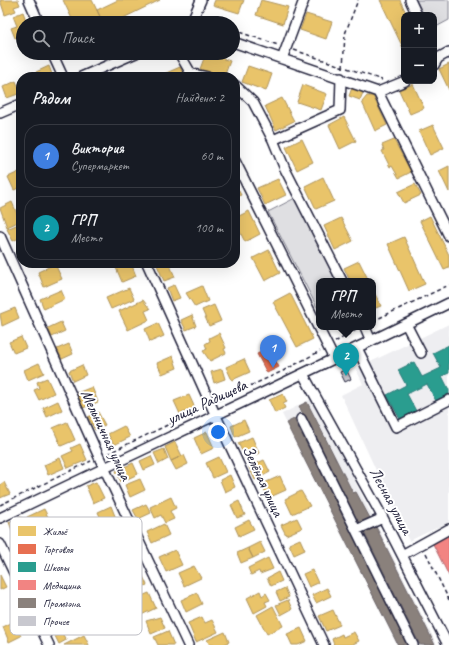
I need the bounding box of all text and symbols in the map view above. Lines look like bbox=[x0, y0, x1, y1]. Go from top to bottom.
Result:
map controls bbox=[401, 12, 437, 84]
button: + bbox=[401, 12, 437, 48]
search box bbox=[16, 16, 240, 60]
icon: search bbox=[30, 27, 52, 49]
text: Поиск bbox=[62, 29, 94, 48]
button: − bbox=[401, 48, 437, 84]
text: Рядом bbox=[32, 88, 70, 109]
text: Найдено: 2 bbox=[176, 90, 224, 106]
text: Виктория bbox=[71, 139, 124, 158]
text: 1 bbox=[43, 148, 49, 164]
text: 60 m bbox=[201, 148, 223, 164]
text: Супермаркет bbox=[71, 158, 129, 174]
text: ГРП bbox=[71, 211, 96, 230]
text: 2 bbox=[43, 220, 49, 236]
text: 100 m bbox=[195, 220, 223, 236]
text: Место bbox=[71, 230, 102, 246]
popup bbox=[316, 278, 376, 330]
text: ГРП bbox=[331, 287, 356, 306]
text: Место bbox=[331, 306, 361, 322]
pin: 1 bbox=[260, 335, 286, 368]
pin: 2 bbox=[333, 343, 359, 376]
street label: улица Радищева bbox=[163, 374, 251, 430]
street label: Мельничная улица bbox=[76, 386, 136, 485]
your location bbox=[208, 422, 228, 442]
street label: Зелёная улица bbox=[238, 442, 289, 521]
street label: Лесная улица bbox=[365, 464, 418, 539]
legend bbox=[10, 517, 142, 635]
text: Жильё bbox=[43, 524, 69, 538]
text: Торговля bbox=[43, 542, 74, 556]
text: Школы bbox=[43, 560, 70, 574]
text: Медицина bbox=[43, 578, 82, 592]
text: Промзона bbox=[43, 596, 82, 610]
text: Прочее bbox=[43, 614, 70, 628]

